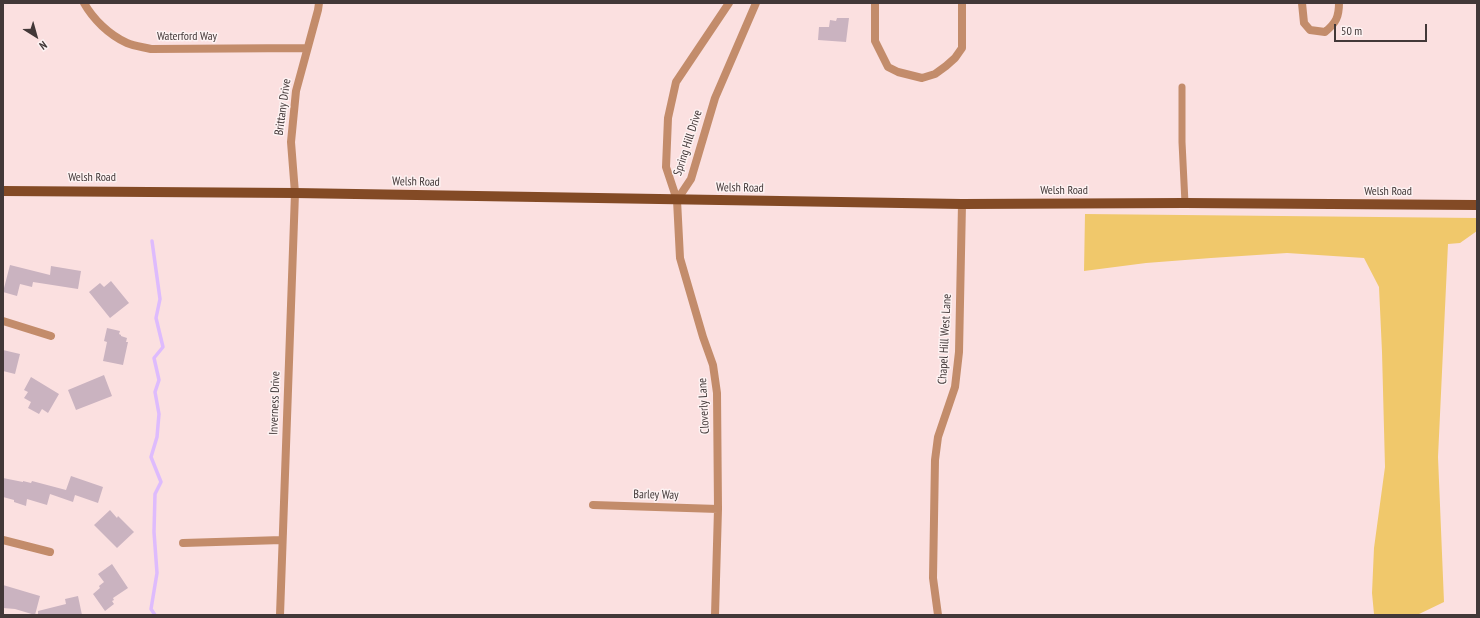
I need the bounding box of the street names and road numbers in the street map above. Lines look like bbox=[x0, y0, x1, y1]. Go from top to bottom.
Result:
street label: Waterford Way bbox=[157, 30, 217, 44]
street label: Brittany Drive bbox=[272, 78, 294, 136]
street label: Spring Hill Drive bbox=[671, 108, 705, 178]
street label: Welsh Road bbox=[68, 171, 116, 185]
street label: Welsh Road bbox=[392, 174, 440, 190]
street label: Welsh Road bbox=[716, 180, 764, 196]
street label: Welsh Road bbox=[1040, 184, 1088, 198]
street label: Welsh Road bbox=[1364, 185, 1412, 199]
street label: Chapel Hill West Lane bbox=[935, 293, 955, 385]
street label: Inverness Drive bbox=[267, 371, 283, 435]
street label: Cloverly Lane bbox=[695, 378, 713, 434]
street label: Barley Way bbox=[633, 487, 679, 503]

